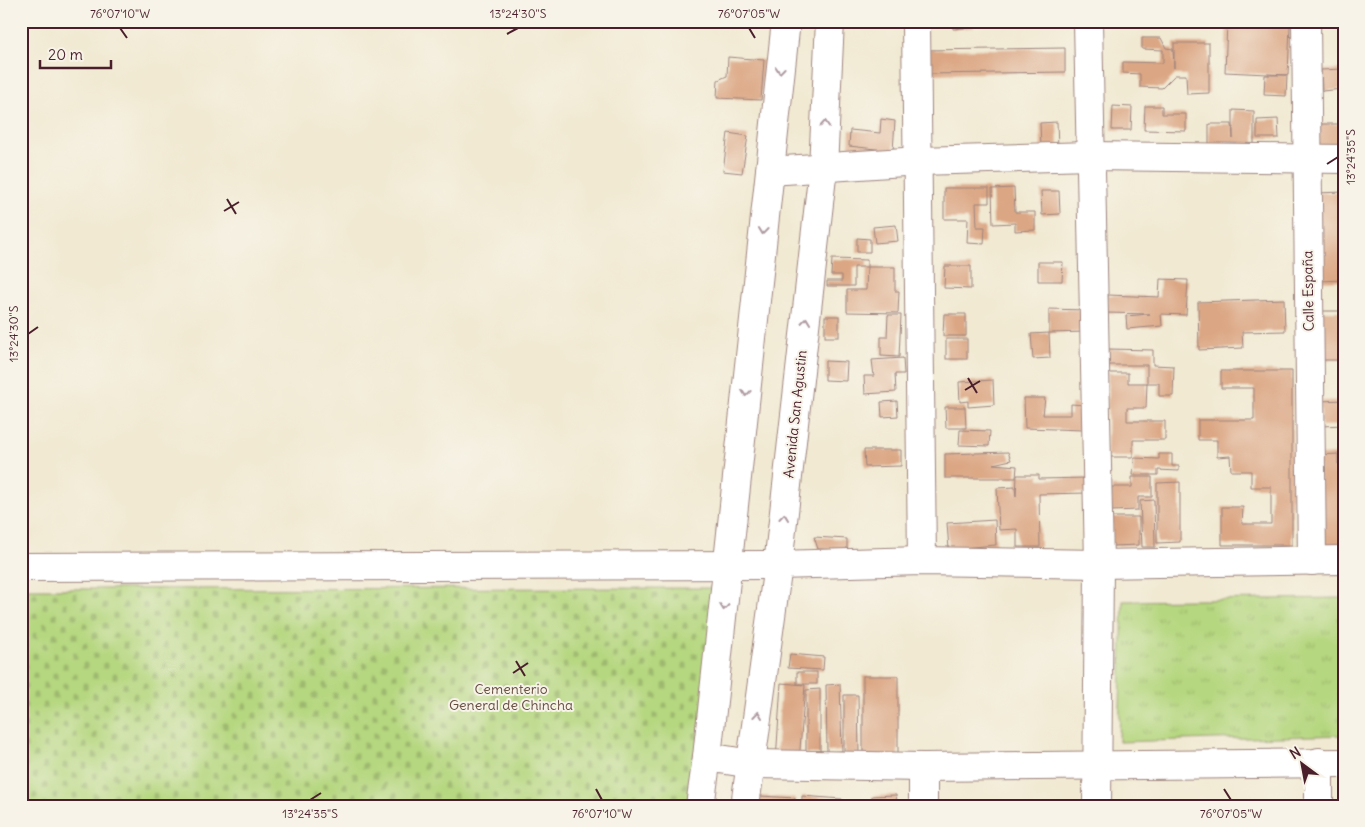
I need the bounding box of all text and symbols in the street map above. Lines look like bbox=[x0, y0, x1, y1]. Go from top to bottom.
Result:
text: 76°07'10"W bbox=[90, 6, 150, 21]
text: 13°24'30"S bbox=[490, 6, 547, 21]
text: 76°07'05"W bbox=[718, 6, 780, 21]
scale bar bbox=[40, 38, 111, 70]
text: 20 m bbox=[48, 45, 83, 64]
one-way arrow bbox=[775, 66, 786, 74]
one-way arrow bbox=[820, 120, 831, 128]
text: 13°24'35"S bbox=[1343, 129, 1358, 185]
one-way arrow bbox=[758, 228, 769, 236]
street label: Calle España bbox=[1298, 250, 1318, 332]
text: 13°24'30"S bbox=[6, 305, 21, 362]
one-way arrow bbox=[800, 316, 811, 324]
street label: Avenida San Agustin bbox=[779, 349, 811, 479]
one-way arrow bbox=[741, 389, 752, 397]
one-way arrow bbox=[778, 513, 789, 521]
one-way arrow bbox=[719, 603, 730, 611]
park label: Cementerio General de Chincha bbox=[449, 680, 573, 714]
one-way arrow bbox=[753, 711, 763, 720]
north arrow bbox=[1278, 740, 1328, 790]
text: N bbox=[1286, 743, 1304, 763]
text: 13°24'35"S bbox=[282, 806, 338, 821]
text: 76°07'10"W bbox=[572, 806, 632, 821]
text: 76°07'05"W bbox=[1200, 806, 1262, 821]

